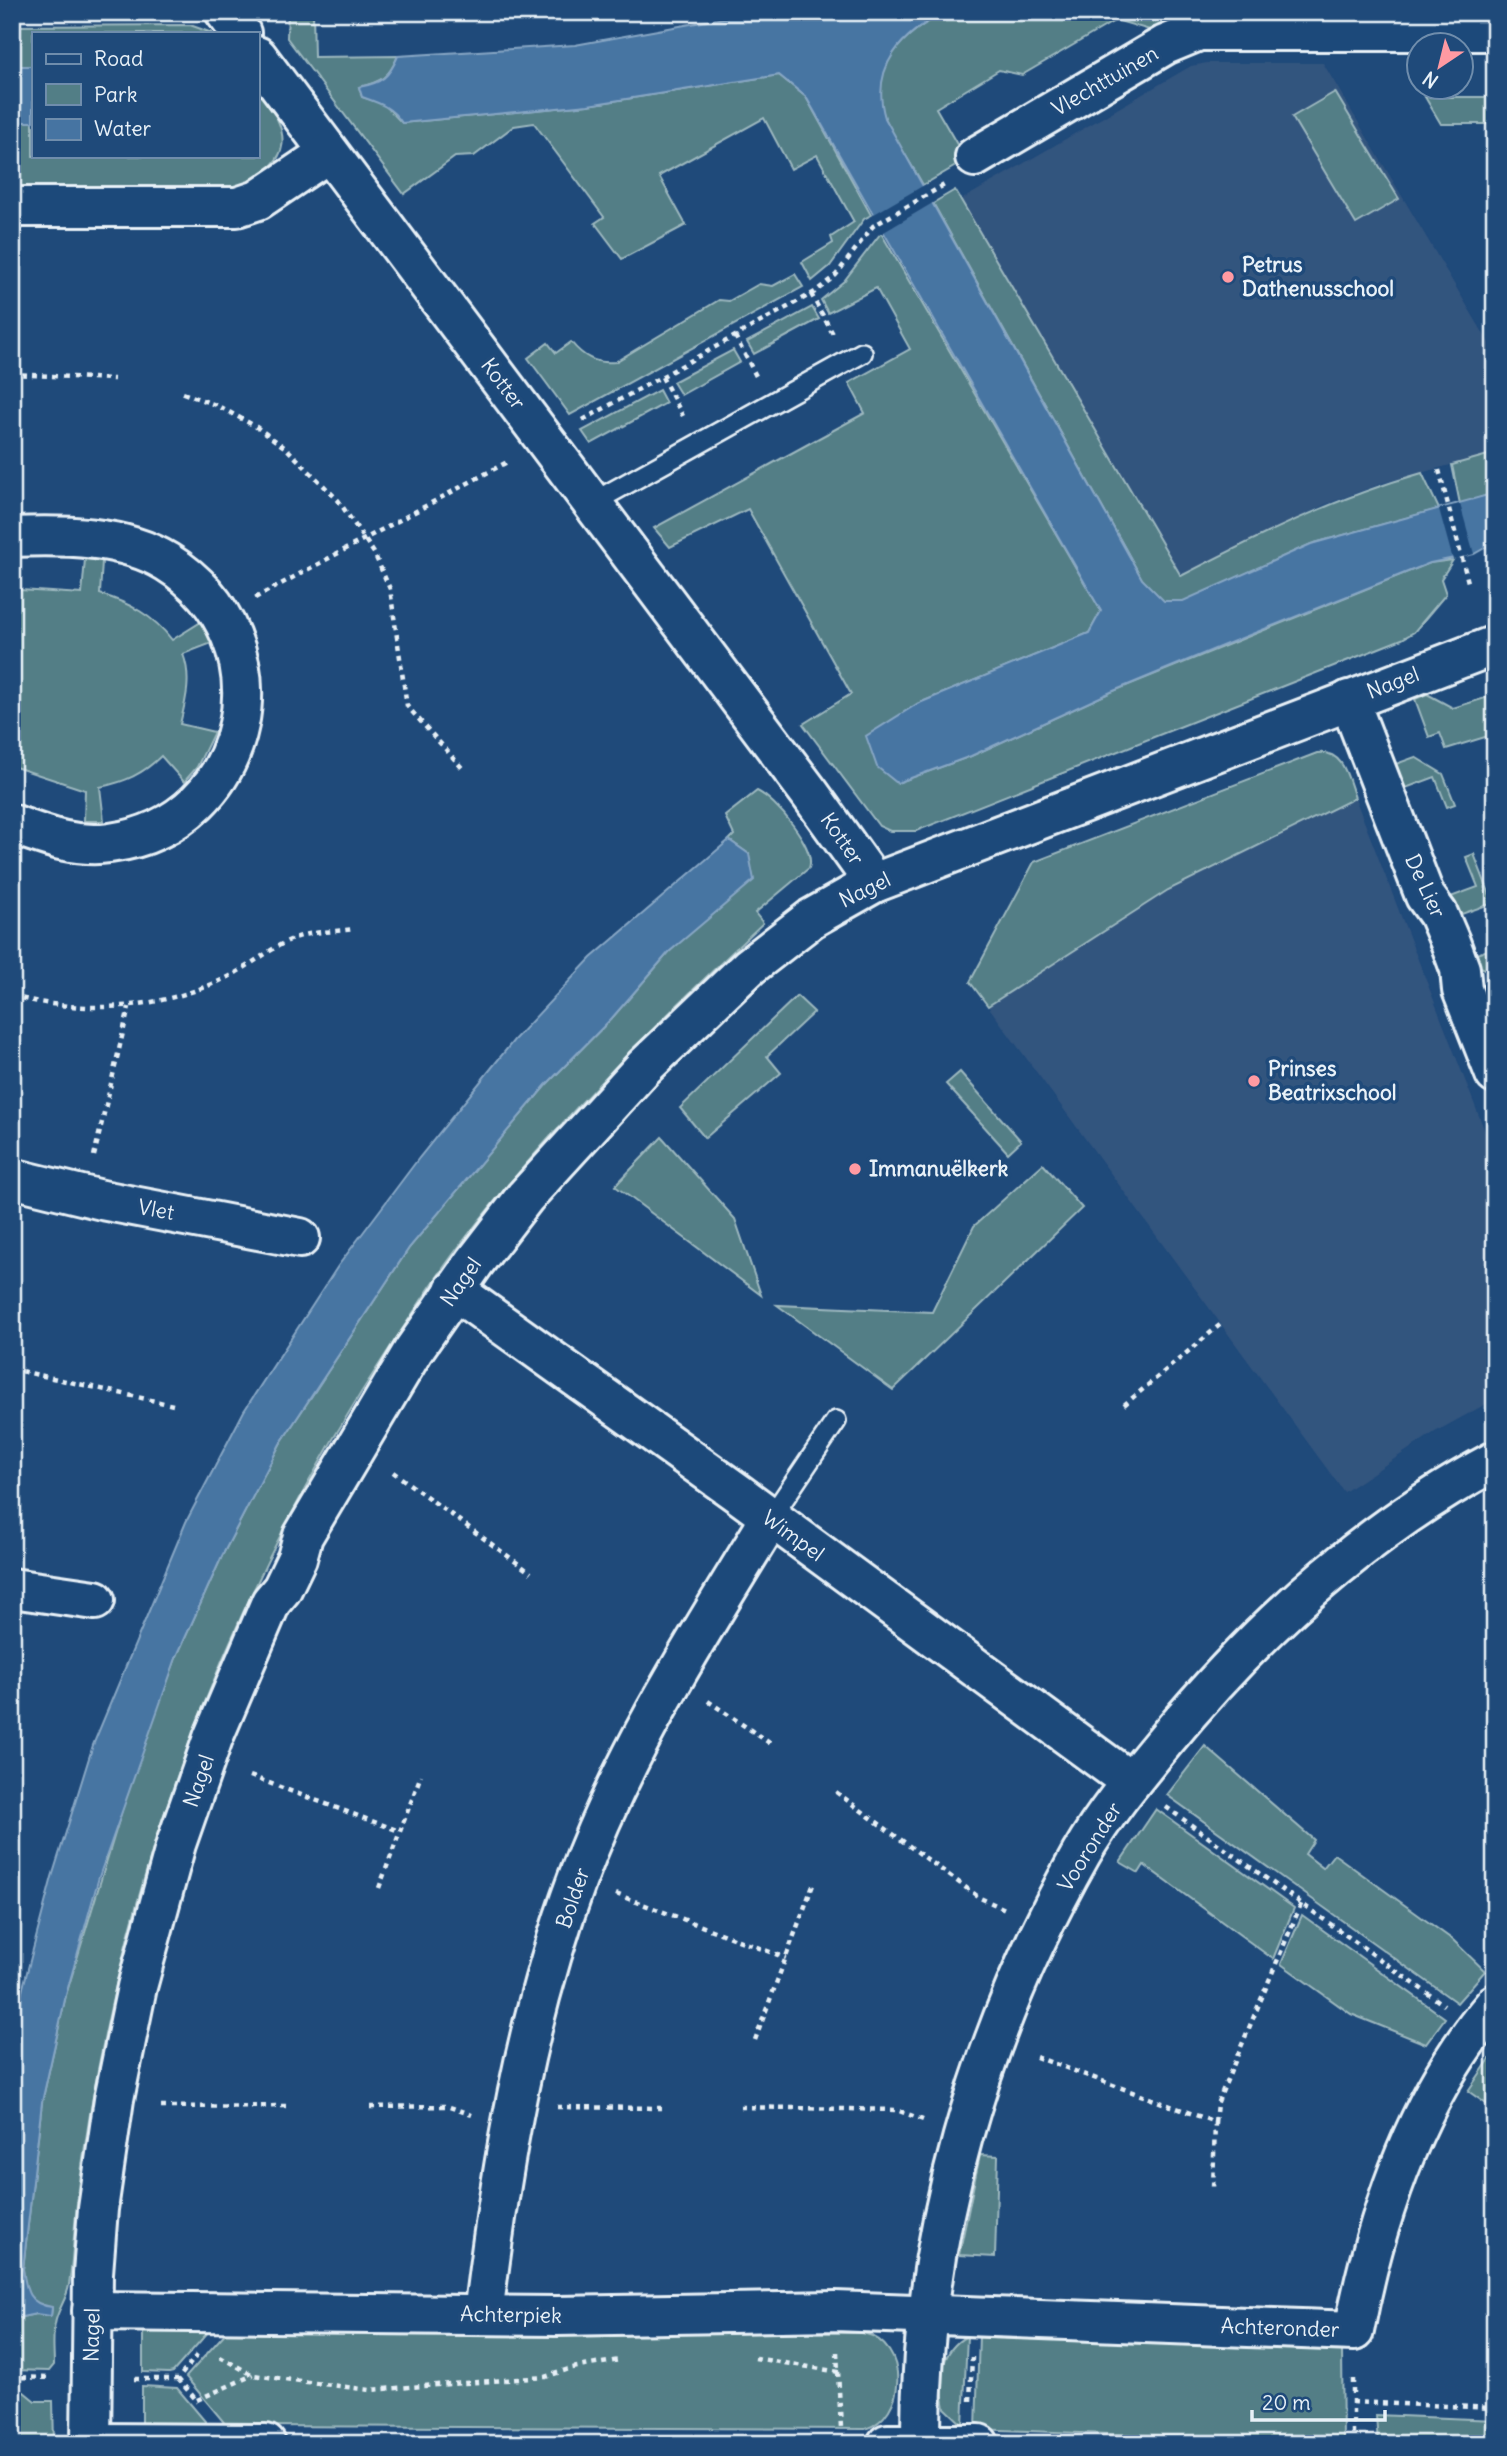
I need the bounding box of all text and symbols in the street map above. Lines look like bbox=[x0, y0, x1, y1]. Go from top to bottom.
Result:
legend bbox=[32, 32, 259, 158]
north arrow bbox=[1406, 32, 1476, 102]
street label: Vlechttuinen bbox=[1047, 39, 1163, 122]
text: Road bbox=[94, 45, 143, 72]
text: N bbox=[1418, 66, 1443, 94]
text: Park bbox=[94, 81, 137, 108]
text: Water bbox=[94, 115, 152, 142]
place label: Petrus Dathenusschool bbox=[1242, 251, 1394, 302]
marker: Petrus Dathenusschool bbox=[1220, 269, 1236, 285]
street label: Kotter bbox=[475, 352, 532, 415]
street label: Nagel bbox=[1363, 660, 1423, 705]
street label: Kotter bbox=[815, 807, 870, 871]
street label: De Lier bbox=[1399, 850, 1452, 922]
street label: Nagel bbox=[835, 866, 895, 914]
place label: Prinses Beatrixschool bbox=[1268, 1055, 1396, 1106]
marker: Prinses Beatrixschool bbox=[1246, 1073, 1262, 1089]
place label: Immanuëlkerk bbox=[869, 1155, 1008, 1182]
marker: Immanuëlkerk bbox=[847, 1161, 863, 1177]
street label: Vlet bbox=[136, 1193, 176, 1226]
street label: Nagel bbox=[434, 1252, 487, 1312]
street label: Wimpel bbox=[757, 1504, 830, 1567]
street label: Nagel bbox=[177, 1751, 220, 1811]
street label: Vooronder bbox=[1052, 1797, 1128, 1896]
street label: Bolder bbox=[550, 1864, 596, 1932]
street label: Achterpiek bbox=[460, 2300, 562, 2329]
street label: Nagel bbox=[78, 2308, 105, 2362]
street label: Achteronder bbox=[1220, 2312, 1340, 2343]
scale bar bbox=[1252, 2379, 1384, 2423]
text: 20 m bbox=[1262, 2389, 1311, 2416]

